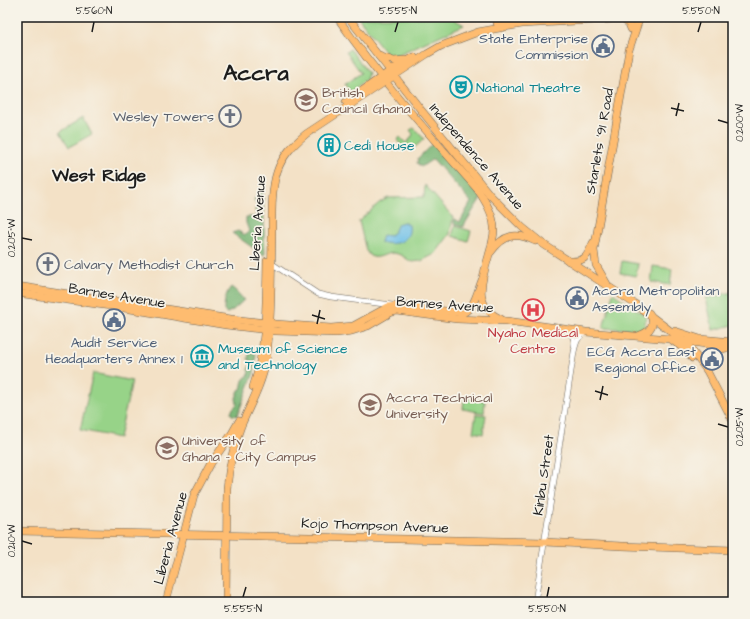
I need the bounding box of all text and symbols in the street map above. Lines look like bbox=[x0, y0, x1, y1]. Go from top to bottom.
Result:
text: 5.560°N bbox=[76, 4, 112, 18]
text: 5.555°N bbox=[379, 4, 417, 18]
text: 5.550°N bbox=[682, 4, 720, 18]
place label: State Enterprise Commission bbox=[479, 29, 588, 65]
public building icon: State Enterprise Commission bbox=[590, 33, 616, 59]
district label: Accra bbox=[223, 58, 289, 89]
theatre icon: National Theatre bbox=[448, 74, 474, 100]
place label: National Theatre bbox=[476, 78, 581, 98]
place label: British Council Ghana bbox=[322, 83, 411, 119]
school or university icon: British Council Ghana bbox=[293, 87, 319, 113]
street label: Starlets '91 Road bbox=[581, 87, 619, 196]
street label: Independence Avenue bbox=[424, 99, 529, 215]
church icon: Wesley Towers bbox=[217, 103, 243, 129]
text: 0.200°W bbox=[733, 104, 747, 142]
place label: Wesley Towers bbox=[113, 107, 214, 127]
building icon: Cedi House bbox=[316, 132, 342, 158]
place label: Cedi House bbox=[344, 136, 415, 156]
district label: West Ridge bbox=[51, 163, 146, 189]
street label: Liberia Avenue bbox=[245, 174, 271, 271]
text: 0.205°W bbox=[5, 218, 19, 257]
church icon: Calvary Methodist Church bbox=[35, 251, 61, 277]
place label: Calvary Methodist Church bbox=[64, 255, 233, 275]
street label: Barnes Avenue bbox=[67, 278, 167, 314]
place label: Accra Metropolitan Assembly bbox=[592, 281, 719, 317]
public building icon: Accra Metropolitan Assembly bbox=[564, 285, 590, 311]
street label: Barnes Avenue bbox=[396, 292, 495, 318]
hospital icon: Nyaho Medical Centre bbox=[520, 297, 546, 323]
public building icon: Audit Service Headquarters Annex 1 bbox=[101, 307, 127, 333]
place label: Nyaho Medical Centre bbox=[488, 323, 578, 359]
place label: Audit Service Headquarters Annex 1 bbox=[45, 333, 183, 369]
place label: Museum of Science and Technology bbox=[218, 339, 348, 375]
place label: ECG Accra East Regional Office bbox=[587, 342, 696, 378]
museum icon: Museum of Science and Technology bbox=[189, 343, 215, 369]
public building icon: ECG Accra East Regional Office bbox=[699, 346, 725, 372]
place label: Accra Technical University bbox=[386, 388, 493, 424]
school or university icon: Accra Technical University bbox=[357, 392, 383, 418]
text: 0.205°W bbox=[733, 407, 747, 446]
place label: University of Ghana - City Campus bbox=[182, 431, 316, 467]
street label: Kinbu Street bbox=[528, 433, 560, 517]
school or university icon: University of Ghana - City Campus bbox=[154, 435, 180, 461]
street label: Liberia Avenue bbox=[149, 489, 193, 587]
street label: Kojo Thompson Avenue bbox=[301, 513, 449, 539]
text: 0.210°W bbox=[5, 524, 19, 557]
text: 5.555°N bbox=[224, 602, 262, 616]
text: 5.550°N bbox=[528, 602, 566, 616]

